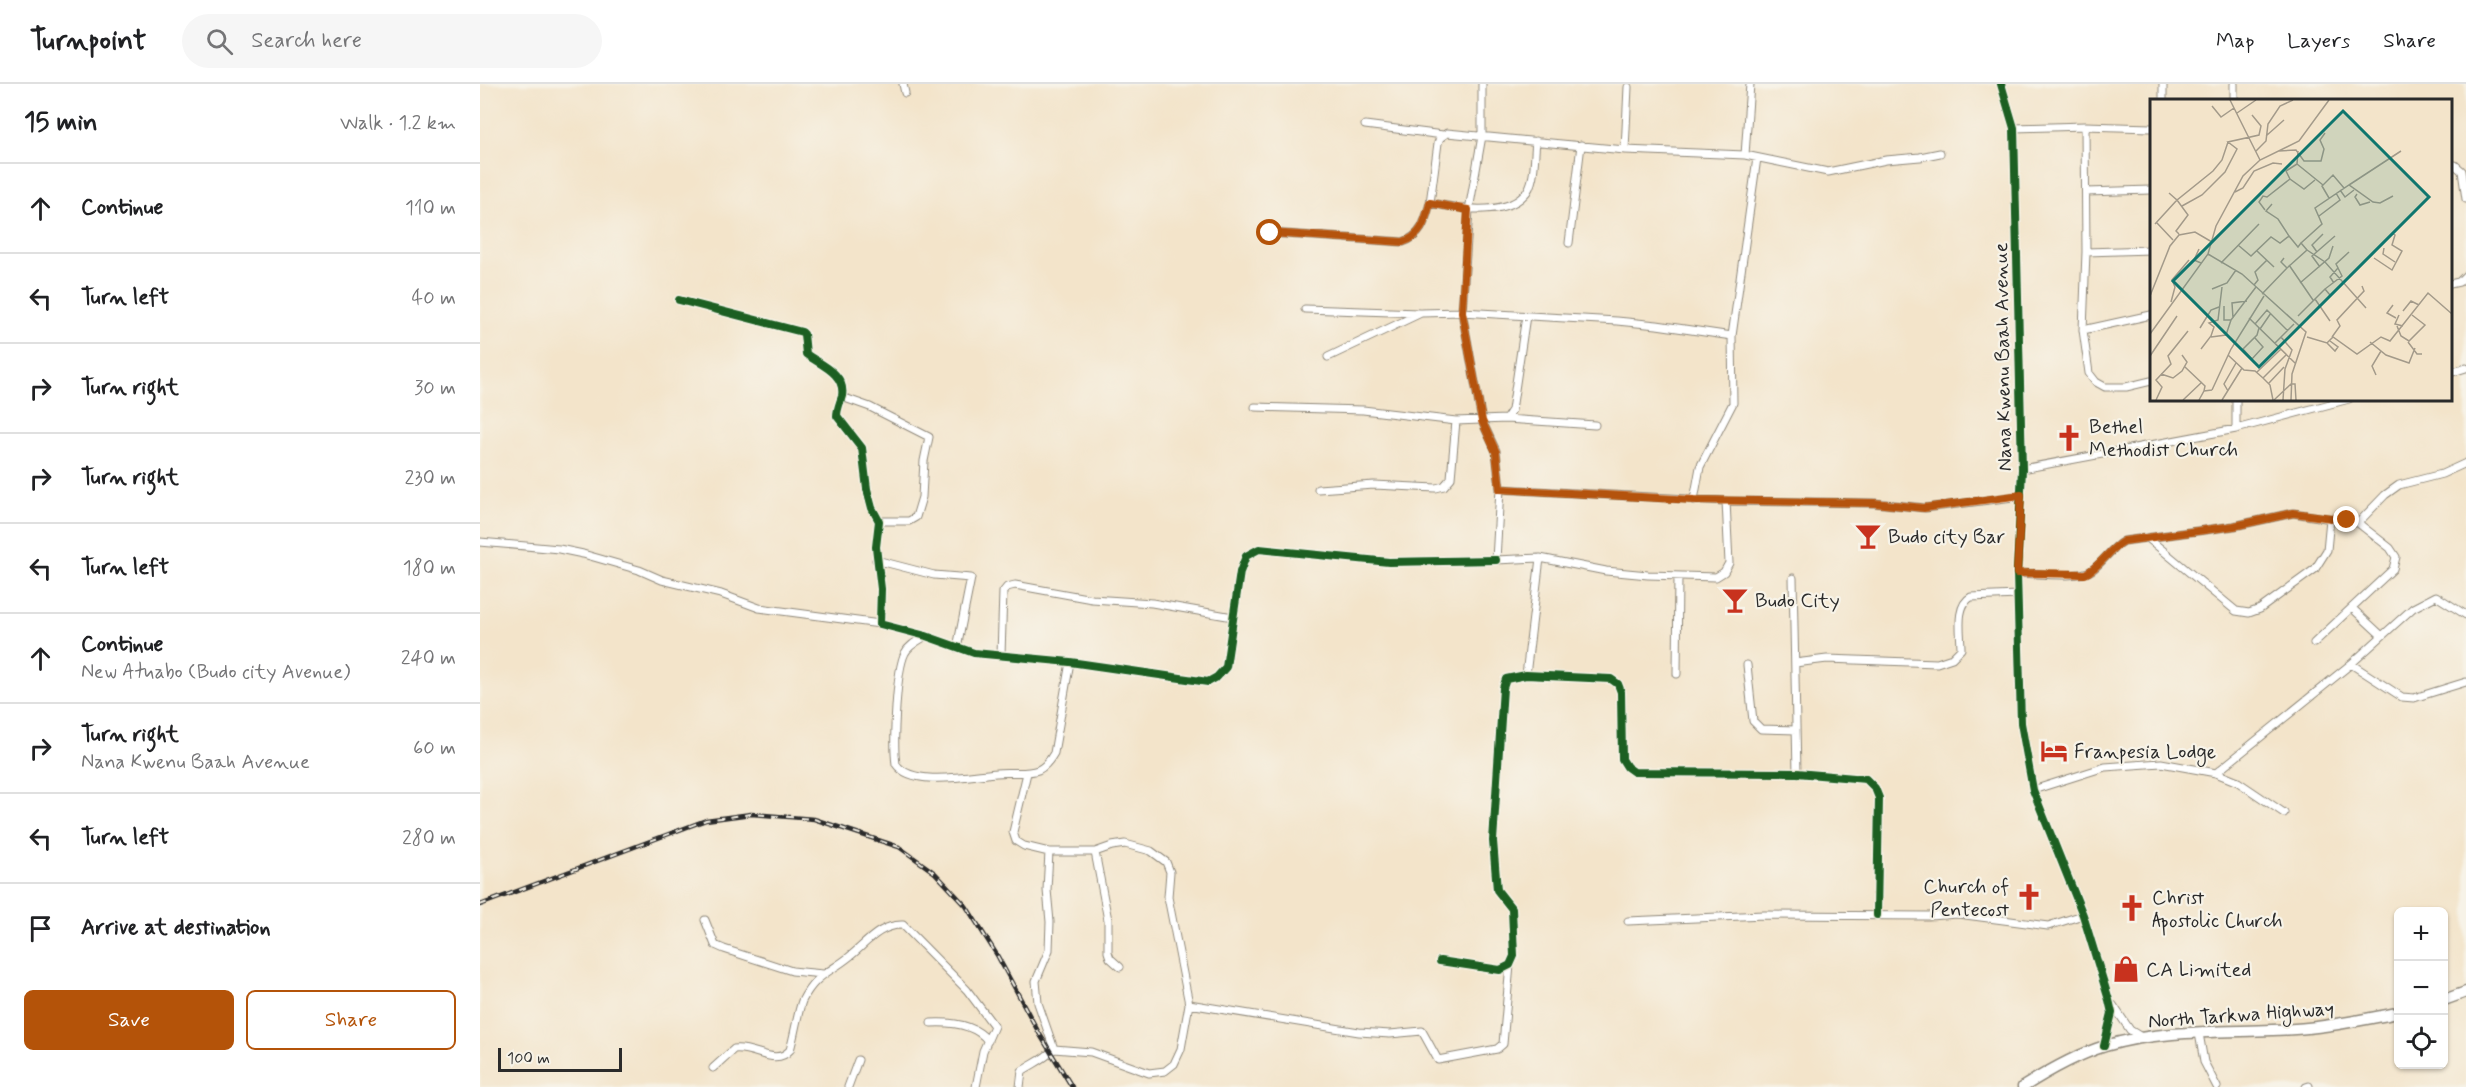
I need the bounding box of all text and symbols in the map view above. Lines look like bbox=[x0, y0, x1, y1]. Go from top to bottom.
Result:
search box bbox=[182, 14, 602, 68]
text: Turnpoint bbox=[30, 23, 146, 60]
icon: search bbox=[203, 25, 236, 58]
text: Search here bbox=[251, 27, 362, 55]
text: Map bbox=[2216, 27, 2254, 55]
text: Layers bbox=[2287, 27, 2350, 55]
text: Share bbox=[2383, 27, 2436, 55]
inset map bbox=[2150, 99, 2451, 400]
text: 15 min bbox=[24, 106, 98, 140]
text: Walk · 1.2 km bbox=[340, 110, 456, 137]
icon: ahead bbox=[24, 192, 57, 225]
text: Continue bbox=[81, 194, 163, 222]
text: 110 m bbox=[405, 195, 456, 222]
route start bbox=[1256, 219, 1282, 245]
street label: Nana Kwenu Baah Avenue bbox=[1988, 242, 2019, 472]
icon: left bbox=[24, 282, 57, 315]
text: Turn left bbox=[81, 284, 169, 312]
text: 40 m bbox=[412, 285, 456, 312]
icon: right bbox=[24, 372, 57, 405]
text: Turn right bbox=[81, 374, 179, 402]
text: 30 m bbox=[414, 375, 456, 402]
place label: Bethel Methodist Church bbox=[2089, 414, 2238, 464]
church icon: Bethel Methodist Church bbox=[2054, 423, 2084, 453]
icon: right bbox=[24, 462, 57, 495]
text: Turn right bbox=[81, 464, 179, 492]
text: 230 m bbox=[404, 465, 456, 492]
route end bbox=[2333, 506, 2359, 532]
bar icon: Budo city Bar bbox=[1853, 521, 1883, 551]
place label: Budo city Bar bbox=[1888, 524, 2005, 551]
icon: left bbox=[24, 552, 57, 585]
text: Turn left bbox=[81, 554, 169, 582]
text: 180 m bbox=[403, 555, 456, 582]
bar icon: Budo City bbox=[1720, 585, 1750, 615]
place label: Budo City bbox=[1755, 588, 1840, 615]
text: Continue bbox=[81, 631, 163, 659]
icon: ahead bbox=[24, 642, 57, 675]
text: 240 m bbox=[401, 645, 456, 672]
text: New Atuabo (Budo city Avenue) bbox=[81, 659, 350, 686]
text: Turn right bbox=[81, 721, 179, 749]
icon: right bbox=[24, 732, 57, 765]
text: 60 m bbox=[413, 735, 456, 762]
hotel icon: Franpesia Lodge bbox=[2039, 736, 2069, 766]
place label: Franpesia Lodge bbox=[2074, 739, 2216, 767]
text: Nana Kwenu Baah Avenue bbox=[81, 749, 310, 776]
icon: left bbox=[24, 822, 57, 855]
text: Turn left bbox=[81, 824, 169, 852]
text: 280 m bbox=[402, 825, 456, 852]
place label: Church of Pentecost bbox=[1923, 874, 2009, 924]
church icon: Church of Pentecost bbox=[2014, 882, 2044, 912]
place label: Christ Apostolic Church bbox=[2152, 885, 2283, 936]
church icon: Christ Apostolic Church bbox=[2117, 893, 2147, 923]
map controls bbox=[2394, 907, 2448, 1069]
button: + bbox=[2394, 907, 2448, 961]
icon: arrive bbox=[24, 912, 57, 945]
text: Arrive at destination bbox=[81, 914, 271, 942]
shop icon: CA Limited bbox=[2111, 954, 2141, 984]
place label: CA Limited bbox=[2146, 957, 2251, 984]
button: − bbox=[2394, 961, 2448, 1015]
button: Save bbox=[24, 990, 234, 1050]
button: Share bbox=[246, 990, 456, 1050]
street label: North Tarkwa Highway bbox=[2147, 996, 2335, 1036]
button: locate bbox=[2394, 1015, 2448, 1069]
scale bar bbox=[498, 1045, 622, 1072]
text: 100 m bbox=[507, 1048, 550, 1069]

